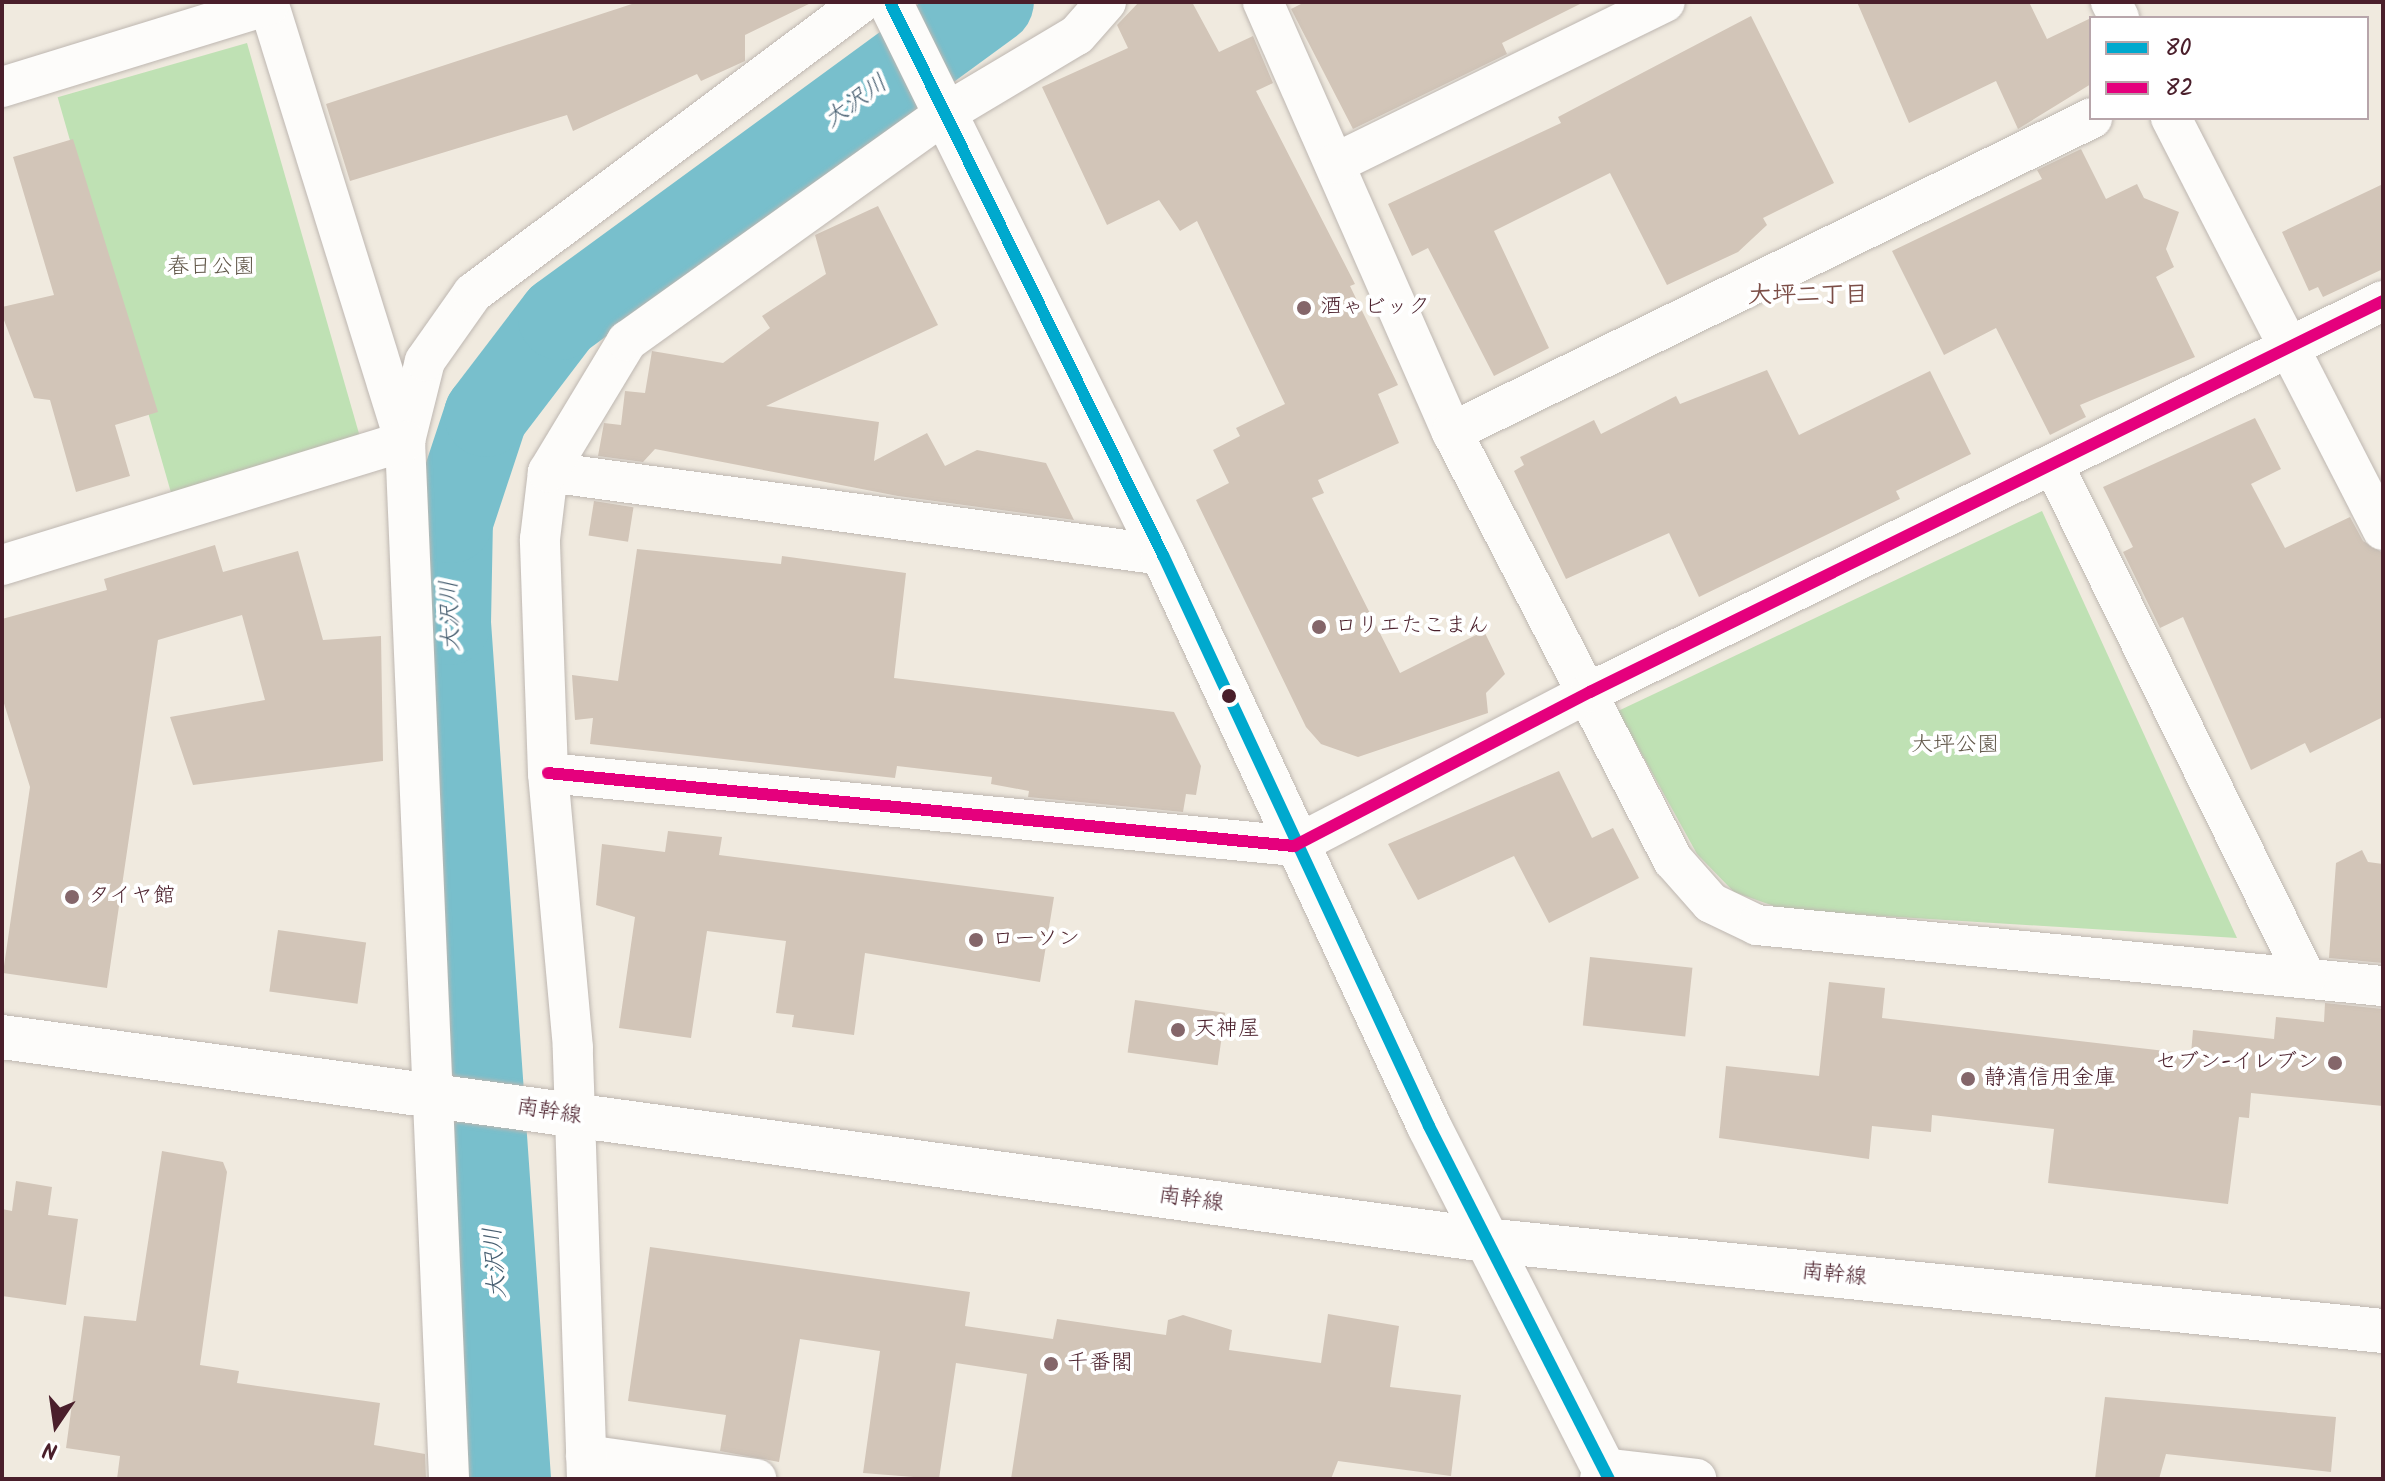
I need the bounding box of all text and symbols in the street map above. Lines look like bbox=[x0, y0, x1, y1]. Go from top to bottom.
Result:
legend bbox=[2089, 16, 2369, 120]
text: 80 bbox=[2165, 29, 2191, 68]
water label: 大沢川 bbox=[818, 69, 894, 135]
text: 82 bbox=[2165, 69, 2193, 108]
park label: 春日公園 bbox=[167, 255, 255, 281]
district label: 大坪二丁目 bbox=[1748, 282, 1868, 310]
place label: 酒ゃビック bbox=[1320, 295, 1430, 321]
marker: 酒ゃビック bbox=[1295, 299, 1313, 317]
water label: 大沢川 bbox=[435, 580, 467, 652]
place label: ロリエたこまん bbox=[1335, 614, 1489, 640]
marker: ロリエたこまん bbox=[1310, 618, 1328, 636]
unlabelled marker bbox=[1221, 688, 1237, 704]
park label: 大坪公園 bbox=[1911, 733, 1999, 759]
place label: タイヤ館 bbox=[88, 884, 176, 910]
marker: タイヤ館 bbox=[63, 888, 81, 906]
place label: ローソン bbox=[992, 927, 1080, 953]
marker: ローソン bbox=[967, 931, 985, 949]
place label: 天神屋 bbox=[1194, 1017, 1260, 1043]
marker: 天神屋 bbox=[1169, 1021, 1187, 1039]
place label: セブン-イレブン bbox=[2155, 1050, 2319, 1076]
marker: セブン-イレブン bbox=[2326, 1054, 2344, 1072]
place label: 静清信用金庫 bbox=[1984, 1066, 2116, 1092]
marker: 静清信用金庫 bbox=[1959, 1070, 1977, 1088]
street label: 南幹線 bbox=[514, 1094, 584, 1130]
street label: 南幹線 bbox=[1156, 1182, 1226, 1218]
water label: 大沢川 bbox=[479, 1226, 513, 1300]
street label: 南幹線 bbox=[1800, 1258, 1868, 1292]
place label: 千番閣 bbox=[1067, 1351, 1133, 1377]
marker: 千番閣 bbox=[1042, 1355, 1060, 1373]
north arrow bbox=[16, 1385, 96, 1465]
text: N bbox=[40, 1430, 61, 1467]

